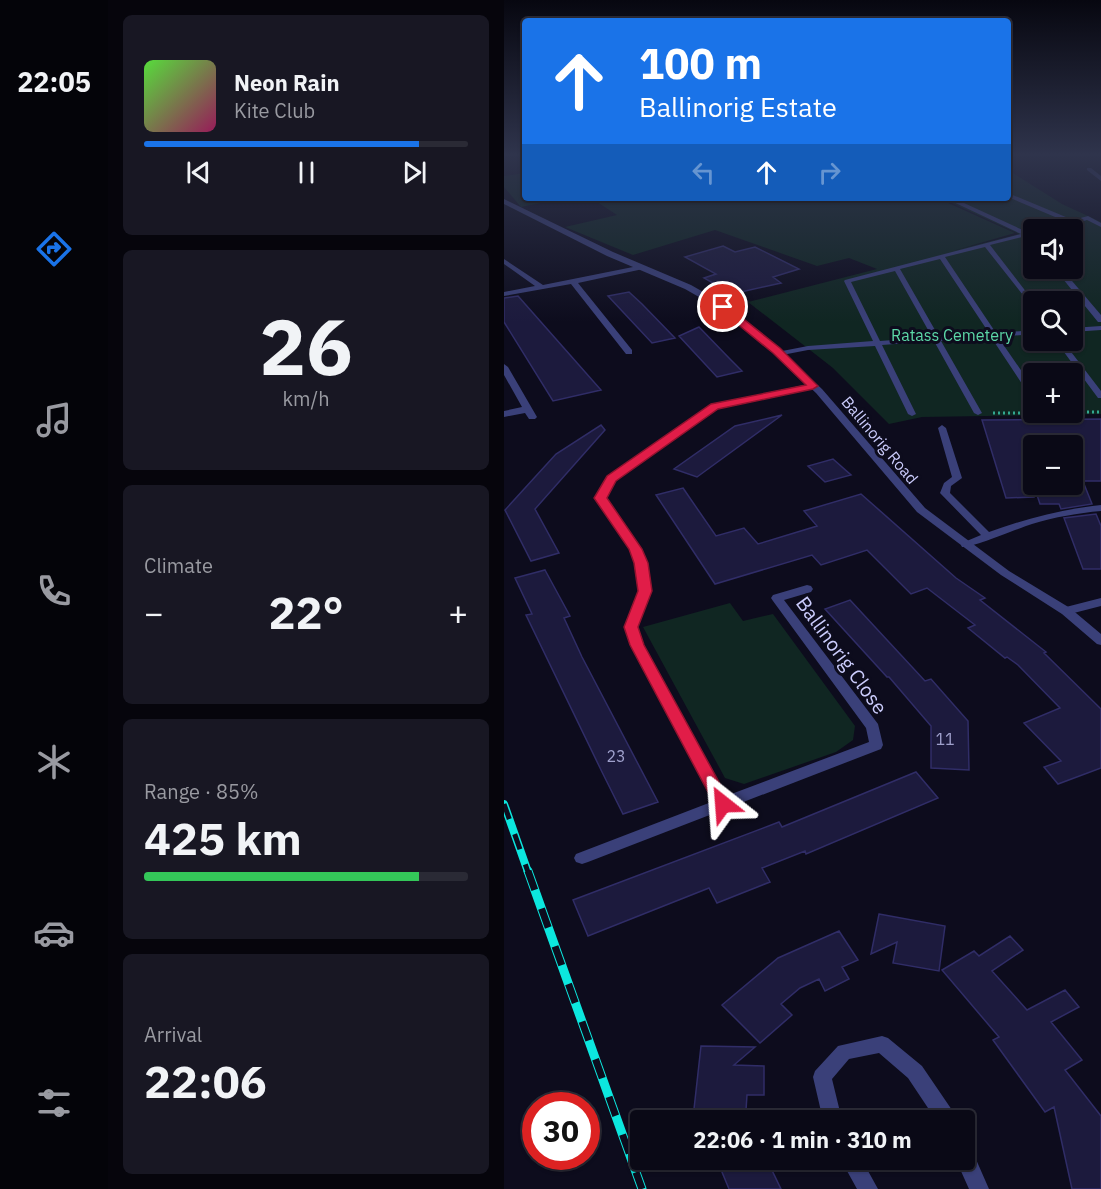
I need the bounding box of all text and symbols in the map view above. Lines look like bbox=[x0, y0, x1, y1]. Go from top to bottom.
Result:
text: 100 m bbox=[639, 36, 762, 91]
icon: ahead bbox=[540, 42, 618, 120]
text: 22:05 bbox=[17, 64, 91, 99]
text: Neon Rain bbox=[234, 68, 340, 97]
text: Ballinorig Estate bbox=[639, 89, 837, 124]
text: Kite Club bbox=[234, 97, 315, 124]
icon: previous bbox=[182, 156, 215, 189]
icon: pause bbox=[290, 156, 323, 189]
icon: next bbox=[398, 156, 431, 189]
icon: left bbox=[687, 156, 720, 189]
icon: ahead bbox=[750, 156, 783, 189]
icon: right bbox=[813, 156, 846, 189]
map controls bbox=[1023, 219, 1083, 495]
button: sound bbox=[1023, 219, 1083, 279]
icon: directions bbox=[33, 228, 75, 270]
pin bbox=[697, 281, 748, 332]
icon: arrive bbox=[706, 290, 739, 323]
button: search bbox=[1023, 291, 1083, 351]
text: 26 bbox=[259, 295, 353, 396]
park label: Ratass Cemetery bbox=[891, 325, 1013, 345]
button: + bbox=[1023, 363, 1083, 423]
text: km/h bbox=[282, 385, 330, 412]
street label: Ballinorig Road bbox=[837, 392, 923, 488]
icon: music bbox=[33, 399, 75, 441]
button: − bbox=[1023, 435, 1083, 495]
text: Climate bbox=[144, 552, 213, 579]
icon: phone bbox=[33, 570, 75, 612]
text: 22° bbox=[268, 583, 344, 641]
text: − bbox=[144, 591, 164, 634]
text: + bbox=[448, 591, 468, 634]
street label: Ballinorig Close bbox=[790, 591, 894, 719]
house number: 11 bbox=[935, 729, 955, 749]
icon: climate bbox=[33, 741, 75, 783]
house number: 23 bbox=[606, 746, 626, 766]
position arrow bbox=[691, 772, 755, 836]
text: Range · 85% bbox=[144, 778, 259, 805]
text: 425 km bbox=[144, 809, 302, 867]
icon: car bbox=[33, 912, 75, 954]
text: Arrival bbox=[144, 1021, 202, 1048]
text: 22:06 bbox=[144, 1052, 267, 1110]
icon: filters bbox=[33, 1082, 75, 1124]
speed limit sign: 30 bbox=[522, 1092, 600, 1170]
text: 22:06 · 1 min · 310 m bbox=[693, 1125, 912, 1154]

